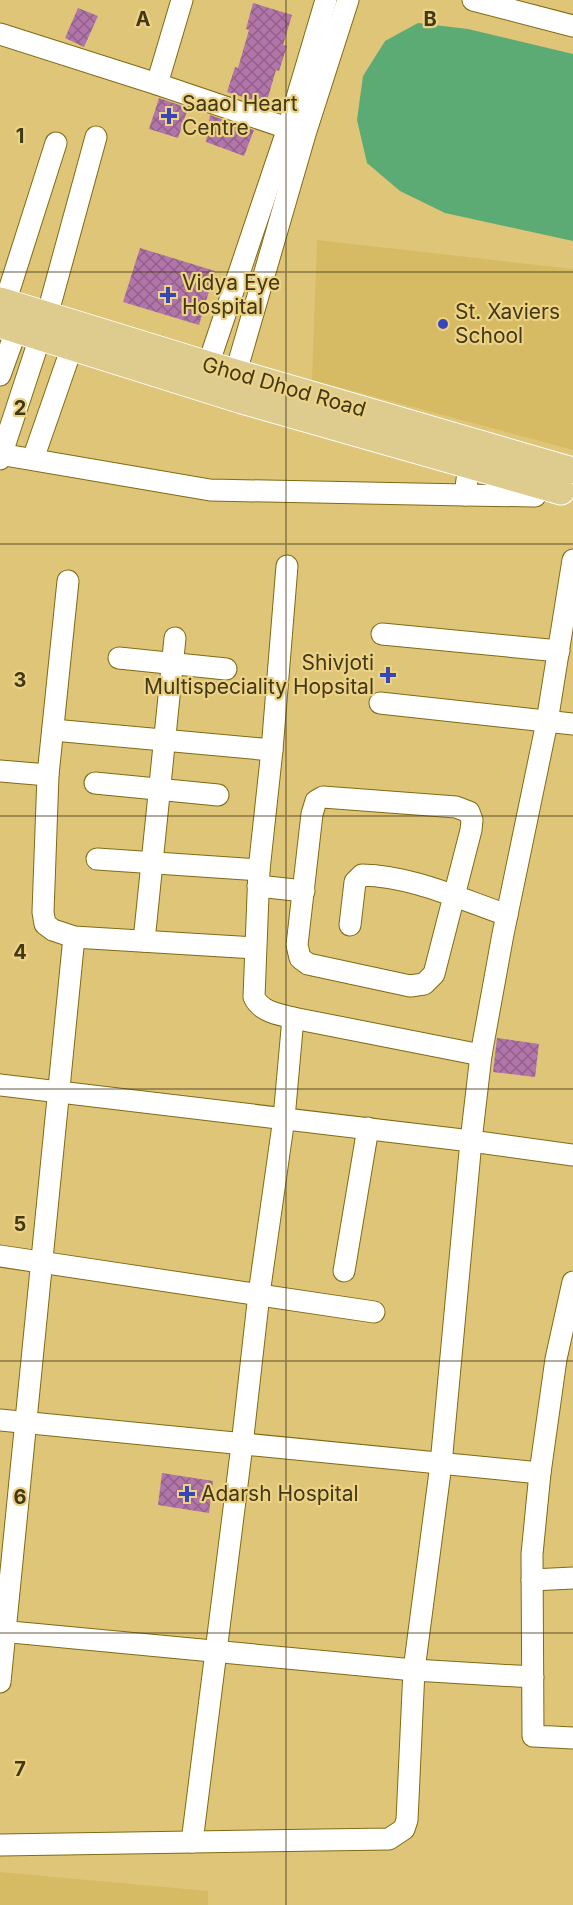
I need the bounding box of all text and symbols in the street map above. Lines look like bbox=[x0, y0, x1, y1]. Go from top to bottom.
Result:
text: A bbox=[136, 7, 151, 31]
text: B bbox=[423, 7, 437, 31]
place label: Saaol Heart Centre bbox=[182, 91, 298, 140]
marker: Saaol Heart Centre bbox=[160, 107, 178, 125]
text: 1 bbox=[16, 124, 24, 148]
place label: Vidya Eye Hospital bbox=[182, 270, 280, 319]
marker: Vidya Eye Hospital bbox=[159, 286, 177, 304]
place label: St. Xaviers School bbox=[455, 299, 560, 348]
marker: St. Xaviers School bbox=[436, 317, 450, 331]
street label: Ghod Dhod Road bbox=[199, 351, 369, 422]
text: 2 bbox=[14, 396, 26, 420]
place label: Shivjoti Multispeciality Hopsital bbox=[144, 650, 374, 699]
marker: Shivjoti Multispeciality Hopsital bbox=[379, 666, 397, 684]
text: 3 bbox=[14, 668, 26, 692]
text: 4 bbox=[13, 940, 27, 964]
text: 5 bbox=[14, 1212, 26, 1236]
place label: Adarsh Hospital bbox=[201, 1481, 359, 1506]
text: 6 bbox=[14, 1485, 27, 1509]
marker: Adarsh Hospital bbox=[178, 1485, 196, 1503]
text: 7 bbox=[14, 1757, 26, 1781]

